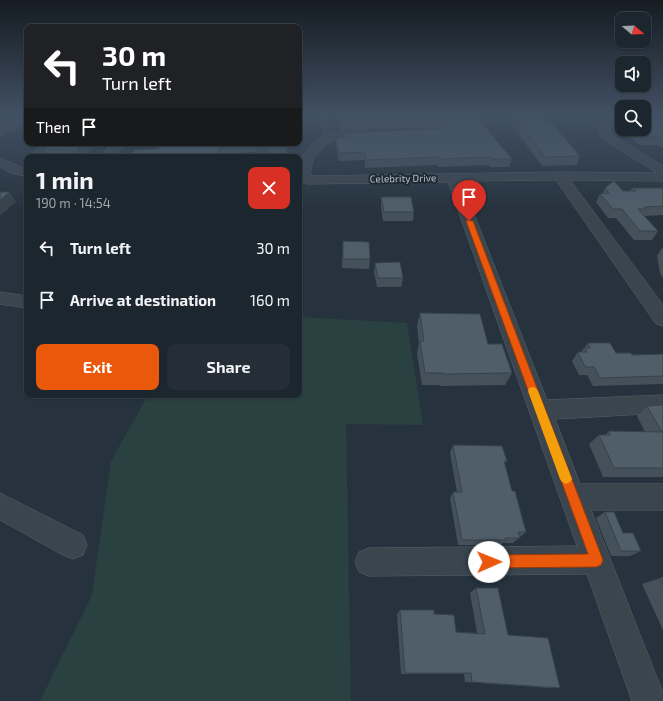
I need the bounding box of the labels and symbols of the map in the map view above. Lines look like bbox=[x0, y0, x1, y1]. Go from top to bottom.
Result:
north arrow bbox=[615, 12, 651, 48]
street label: Celebrity Drive bbox=[370, 171, 436, 185]
pin bbox=[452, 180, 486, 221]
position arrow bbox=[468, 541, 510, 583]

